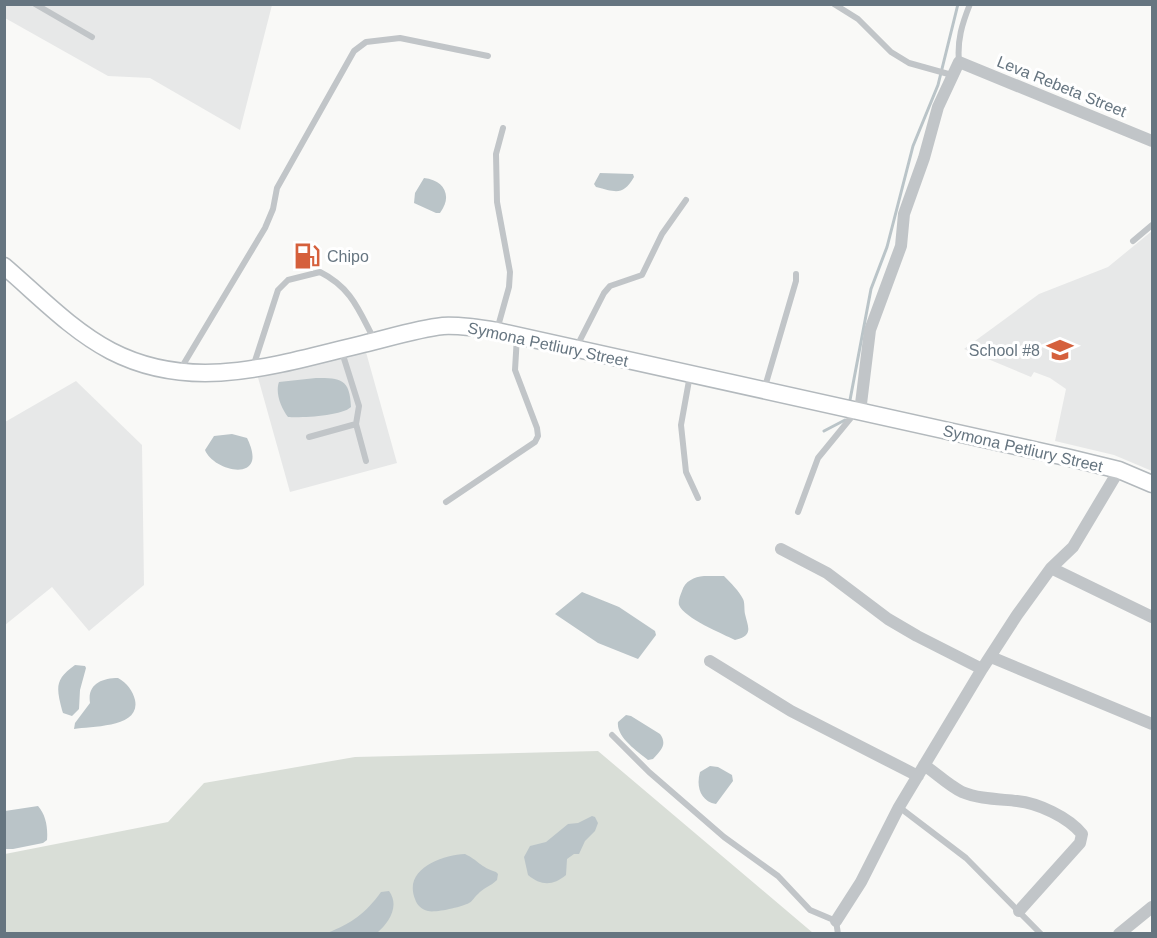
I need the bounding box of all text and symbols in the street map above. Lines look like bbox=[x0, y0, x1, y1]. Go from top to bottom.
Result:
street label: Leva Rebeta Street bbox=[995, 53, 1129, 120]
fuel station icon: Chipo bbox=[292, 241, 322, 271]
place label: Chipo bbox=[327, 248, 369, 265]
street label: Symona Petliury Street bbox=[466, 319, 630, 370]
school or university icon: School #8 bbox=[1045, 335, 1075, 365]
place label: School #8 bbox=[969, 342, 1040, 359]
street label: Symona Petliury Street bbox=[941, 422, 1105, 475]

